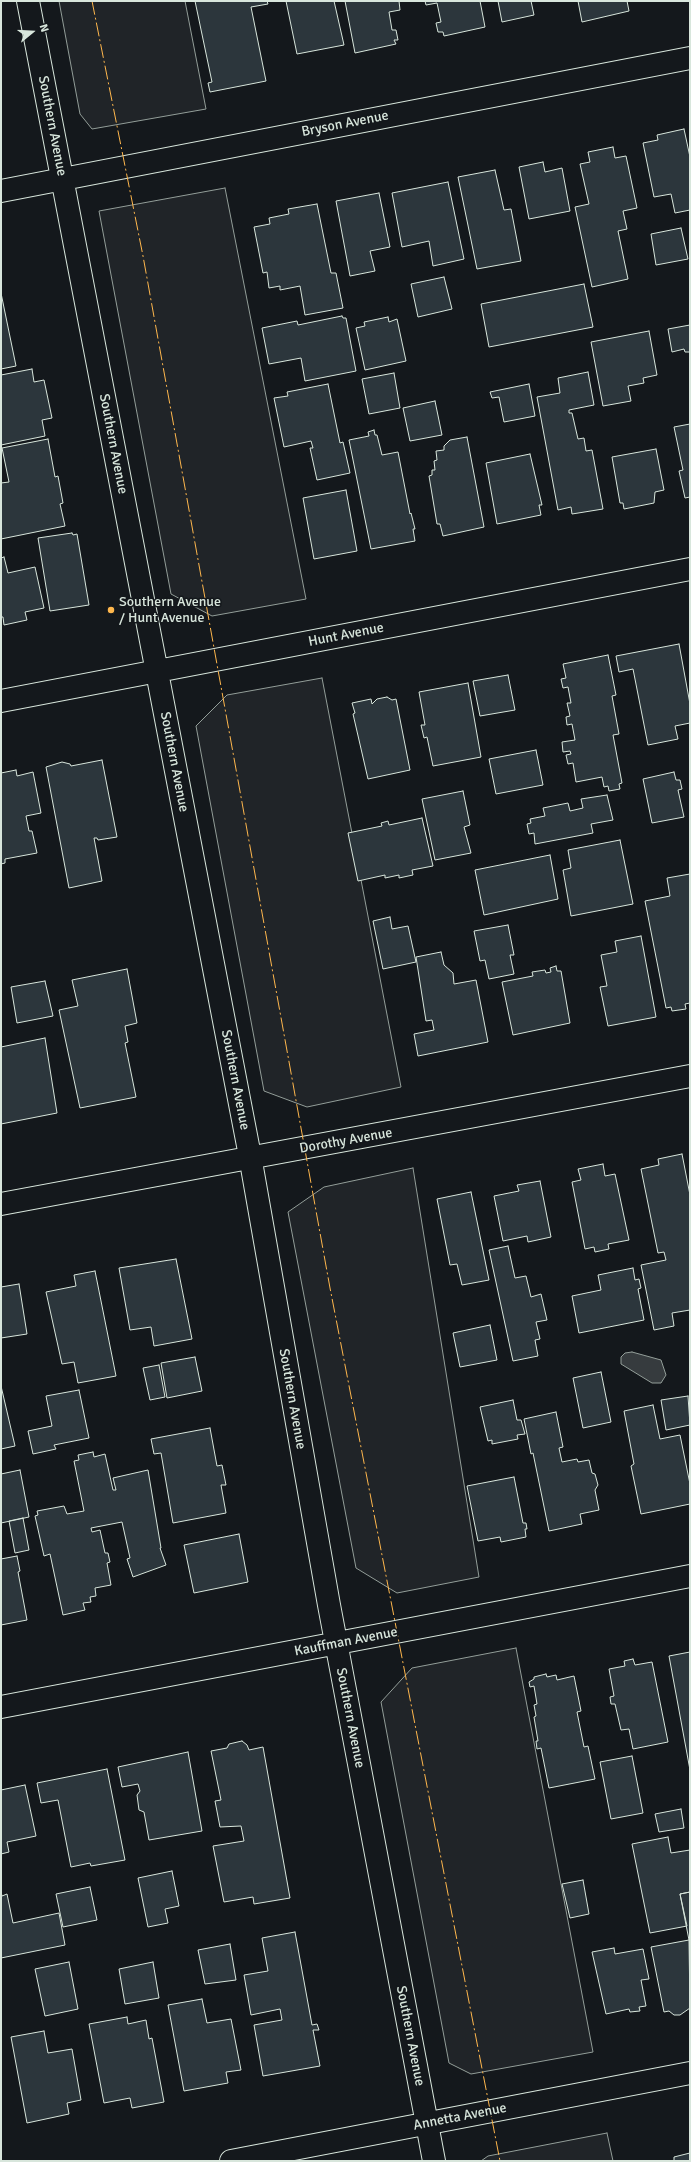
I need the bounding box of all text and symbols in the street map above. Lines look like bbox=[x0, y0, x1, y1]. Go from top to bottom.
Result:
north arrow bbox=[12, 12, 52, 52]
text: N bbox=[37, 22, 51, 34]
street label: Southern Avenue bbox=[34, 74, 70, 178]
street label: Bryson Avenue bbox=[300, 107, 390, 141]
street label: Southern Avenue bbox=[95, 392, 131, 496]
place label: Southern Avenue / Hunt Avenue bbox=[119, 594, 221, 626]
marker: Southern Avenue / Hunt Avenue bbox=[106, 605, 116, 615]
street label: Hunt Avenue bbox=[307, 619, 385, 651]
street label: Southern Avenue bbox=[156, 710, 192, 814]
street label: Southern Avenue bbox=[217, 1028, 253, 1132]
street label: Dorothy Avenue bbox=[298, 1125, 394, 1157]
street label: Southern Avenue bbox=[275, 1347, 309, 1451]
street label: Kauffman Avenue bbox=[293, 1624, 399, 1660]
street label: Southern Avenue bbox=[332, 1666, 368, 1770]
street label: Southern Avenue bbox=[392, 1984, 428, 2088]
street label: Annetta Avenue bbox=[412, 2100, 508, 2134]

